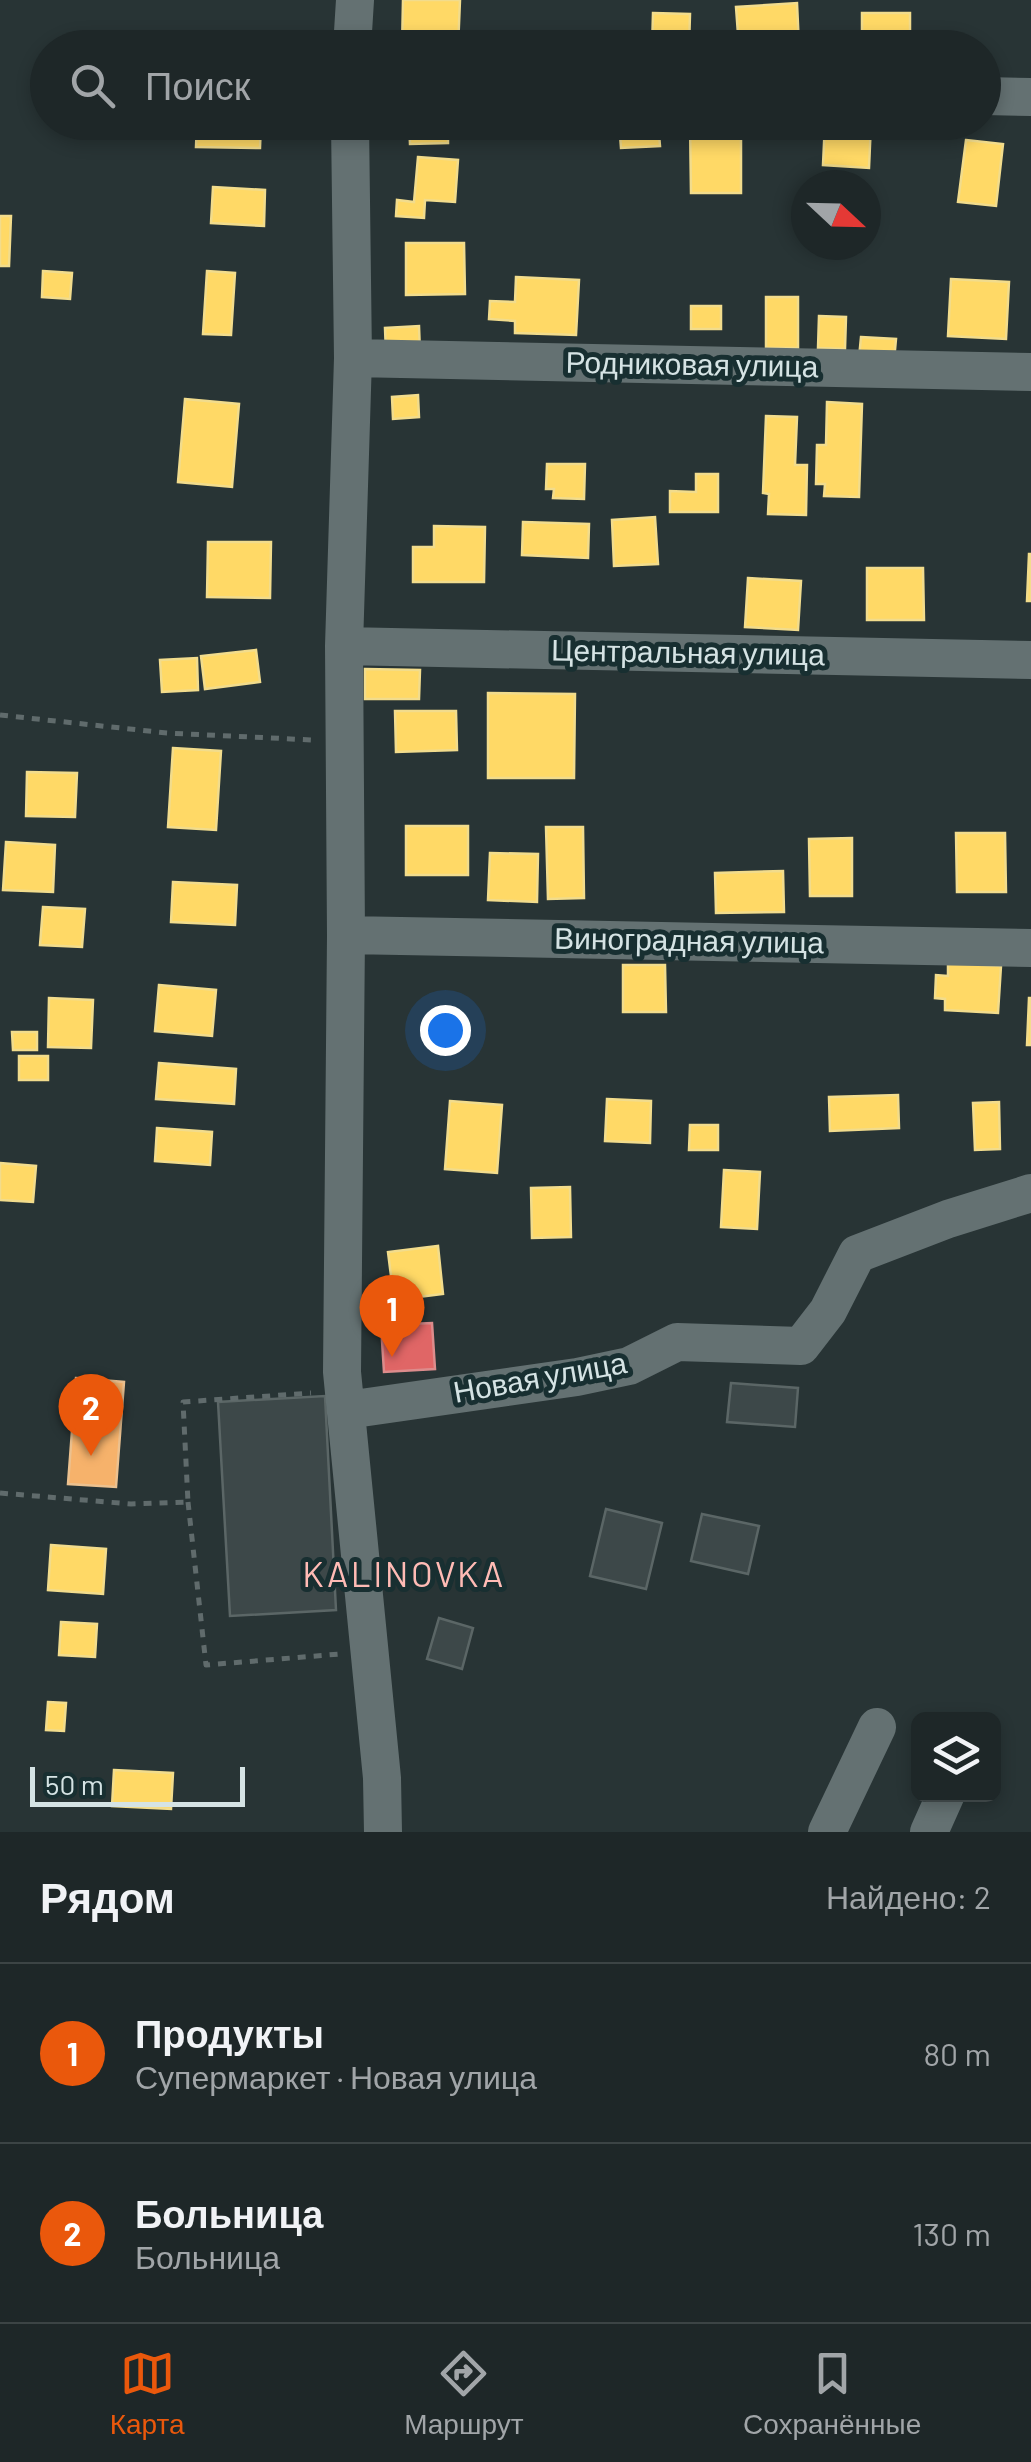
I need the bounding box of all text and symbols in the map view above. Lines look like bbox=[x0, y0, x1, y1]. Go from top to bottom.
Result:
search box bbox=[30, 30, 1001, 140]
icon: search bbox=[65, 58, 120, 113]
text: Поиск bbox=[145, 62, 250, 108]
north arrow bbox=[791, 170, 881, 260]
street label: Родниковая улица bbox=[565, 343, 819, 383]
street label: Центральная улица bbox=[551, 631, 825, 671]
street label: Виноградная улица bbox=[554, 919, 825, 959]
your location bbox=[420, 1005, 471, 1056]
pin: 1 bbox=[360, 1274, 424, 1357]
street label: Новая улица bbox=[450, 1343, 629, 1409]
pin: 2 bbox=[58, 1374, 124, 1456]
district label: KALINOVKA bbox=[302, 1552, 506, 1594]
map controls bbox=[911, 1712, 1001, 1802]
button: layers bbox=[911, 1712, 1001, 1802]
scale bar bbox=[30, 1762, 245, 1806]
text: 50 m bbox=[45, 1767, 104, 1801]
text: Рядом bbox=[40, 1871, 175, 1921]
text: Найдено: 2 bbox=[826, 1877, 991, 1915]
text: Продукты bbox=[135, 2010, 324, 2056]
text: 1 bbox=[67, 2034, 78, 2072]
text: 80 m bbox=[923, 2034, 991, 2072]
text: Супермаркет · Новая улица bbox=[135, 2057, 537, 2095]
text: Больница bbox=[135, 2190, 323, 2236]
text: 2 bbox=[64, 2214, 81, 2252]
text: 130 m bbox=[912, 2214, 991, 2252]
text: Больница bbox=[135, 2237, 280, 2275]
tab: Карта bbox=[110, 2346, 185, 2441]
tab: Маршрут bbox=[404, 2346, 523, 2441]
tab: Сохранённые bbox=[743, 2346, 921, 2441]

